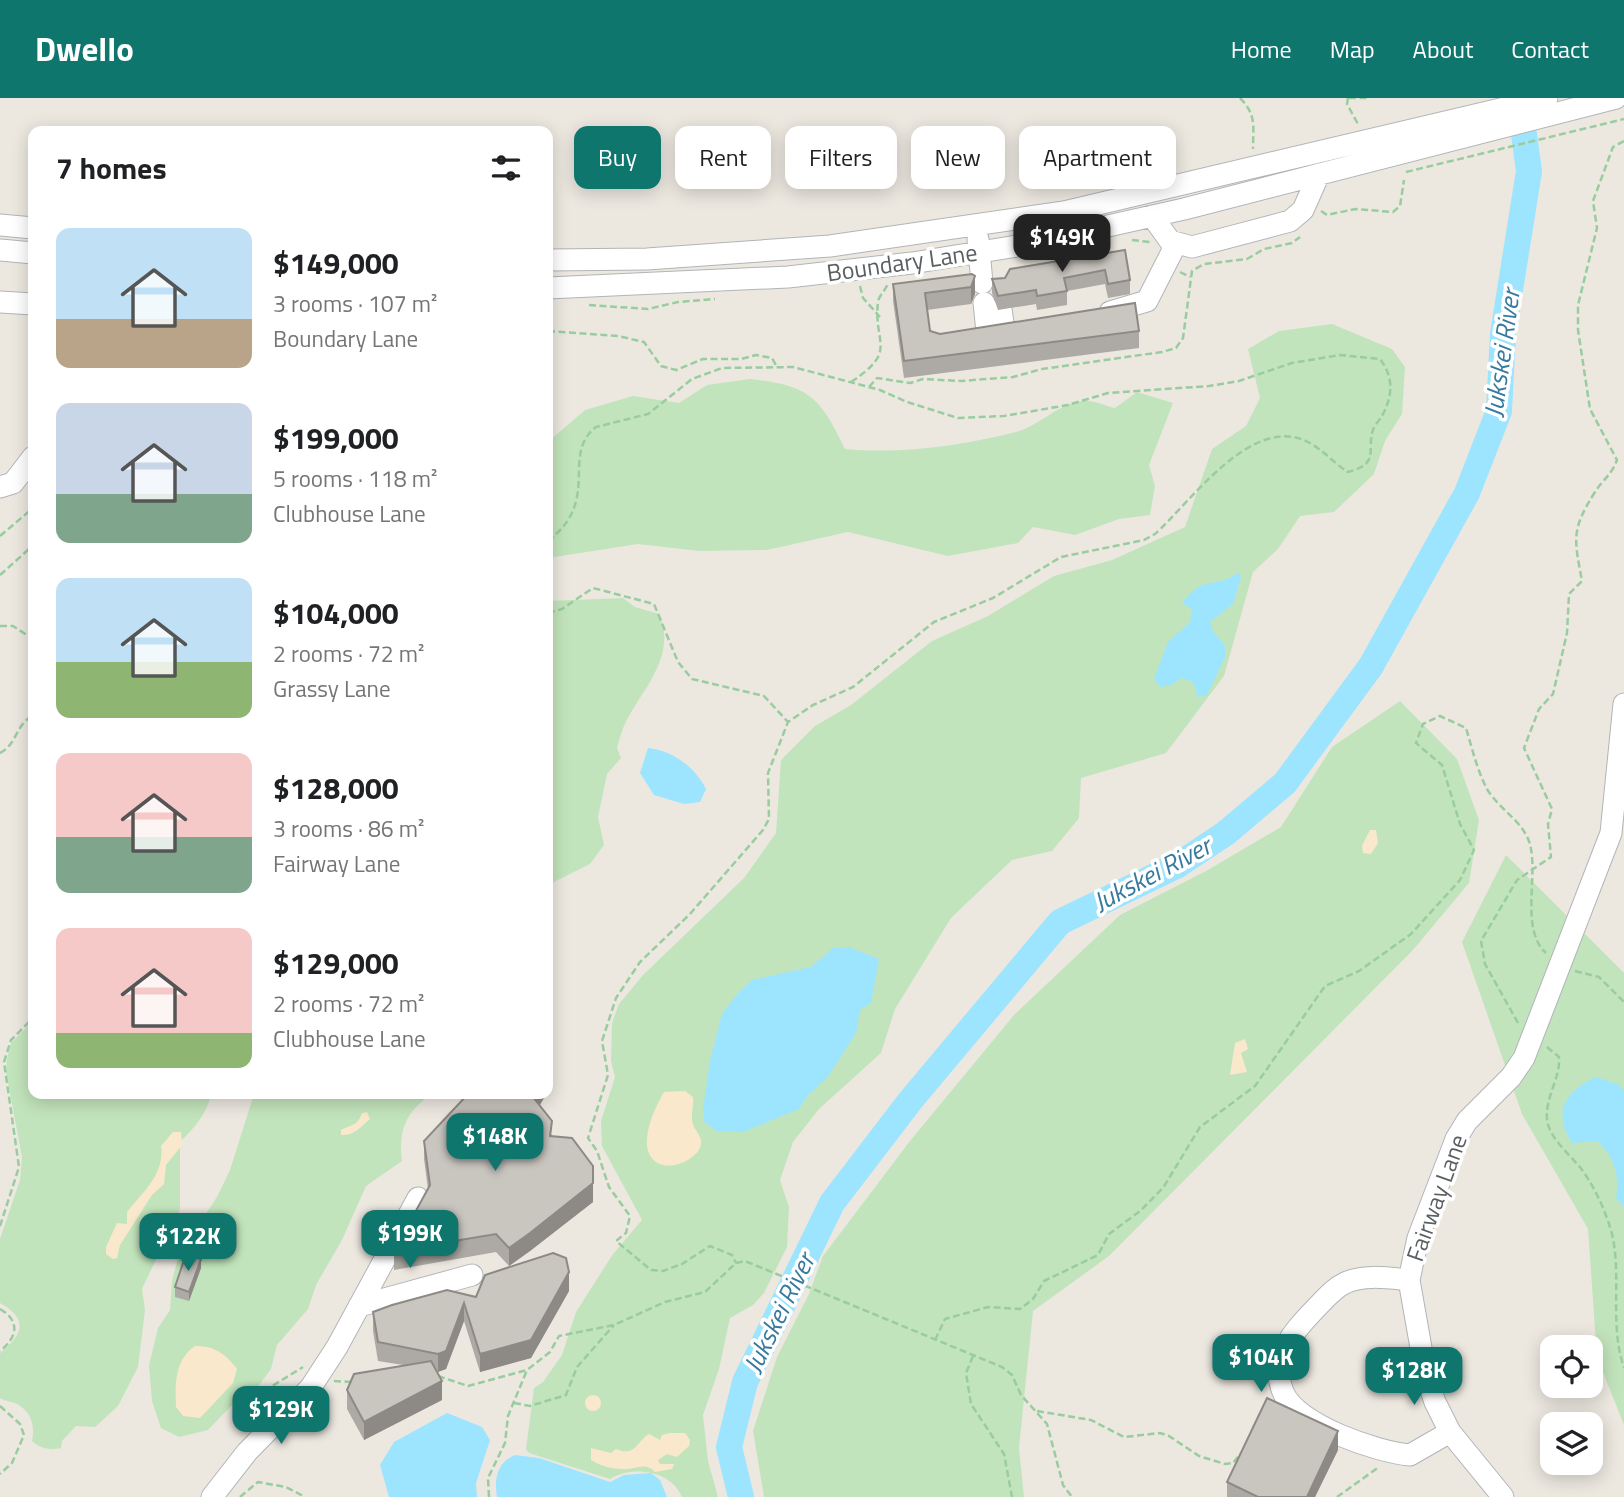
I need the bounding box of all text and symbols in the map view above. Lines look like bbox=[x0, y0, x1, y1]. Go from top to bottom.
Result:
text: Dwello bbox=[35, 24, 134, 74]
text: Home bbox=[1231, 31, 1292, 67]
text: Map bbox=[1330, 31, 1375, 67]
text: About bbox=[1413, 31, 1473, 67]
text: Contact bbox=[1511, 31, 1589, 67]
chip: Buy bbox=[574, 126, 661, 189]
chip: Rent bbox=[675, 126, 771, 189]
chip: Filters bbox=[785, 126, 897, 189]
chip: New bbox=[911, 126, 1005, 189]
chip: Apartment bbox=[1019, 126, 1176, 189]
text: 7 homes bbox=[56, 145, 167, 191]
icon: filters bbox=[487, 149, 525, 187]
pin: $149K bbox=[1013, 214, 1111, 274]
text: $149K bbox=[1029, 219, 1095, 254]
street label: Boundary Lane bbox=[824, 234, 979, 290]
text: $149,000 bbox=[273, 240, 399, 286]
icon: home bbox=[112, 256, 196, 340]
water label: Jukskei River bbox=[1473, 284, 1530, 419]
text: 3 rooms · 107 m² bbox=[273, 286, 437, 321]
text: Boundary Lane bbox=[273, 321, 418, 356]
text: $199,000 bbox=[273, 415, 399, 461]
icon: home bbox=[112, 431, 196, 515]
text: 5 rooms · 118 m² bbox=[273, 461, 437, 496]
text: Clubhouse Lane bbox=[273, 496, 426, 531]
text: $104,000 bbox=[273, 590, 399, 636]
icon: home bbox=[112, 606, 196, 690]
text: 2 rooms · 72 m² bbox=[273, 636, 424, 671]
text: Grassy Lane bbox=[273, 671, 391, 706]
text: $128,000 bbox=[273, 765, 399, 811]
icon: home bbox=[112, 781, 196, 865]
text: 3 rooms · 86 m² bbox=[273, 811, 424, 846]
water label: Jukskei River bbox=[1086, 825, 1220, 921]
text: Fairway Lane bbox=[273, 846, 400, 881]
text: $129,000 bbox=[273, 940, 399, 986]
icon: home bbox=[112, 956, 196, 1040]
text: 2 rooms · 72 m² bbox=[273, 986, 424, 1021]
text: Clubhouse Lane bbox=[273, 1021, 426, 1056]
pin: $148K bbox=[446, 1114, 544, 1173]
text: $148K bbox=[462, 1118, 528, 1153]
street label: Fairway Lane bbox=[1396, 1129, 1476, 1266]
pin: $199K bbox=[361, 1210, 459, 1270]
pin: $122K bbox=[139, 1214, 237, 1273]
text: $199K bbox=[377, 1215, 443, 1250]
text: $122K bbox=[155, 1218, 221, 1253]
water label: Jukskei River bbox=[733, 1244, 825, 1379]
pin: $104K bbox=[1212, 1334, 1310, 1394]
map controls bbox=[1540, 1335, 1603, 1475]
button: locate bbox=[1540, 1335, 1603, 1398]
text: $104K bbox=[1228, 1339, 1294, 1374]
pin: $128K bbox=[1365, 1348, 1463, 1407]
text: $128K bbox=[1381, 1352, 1447, 1387]
pin: $129K bbox=[232, 1386, 330, 1446]
text: $129K bbox=[248, 1391, 314, 1426]
button: layers bbox=[1540, 1412, 1603, 1475]

